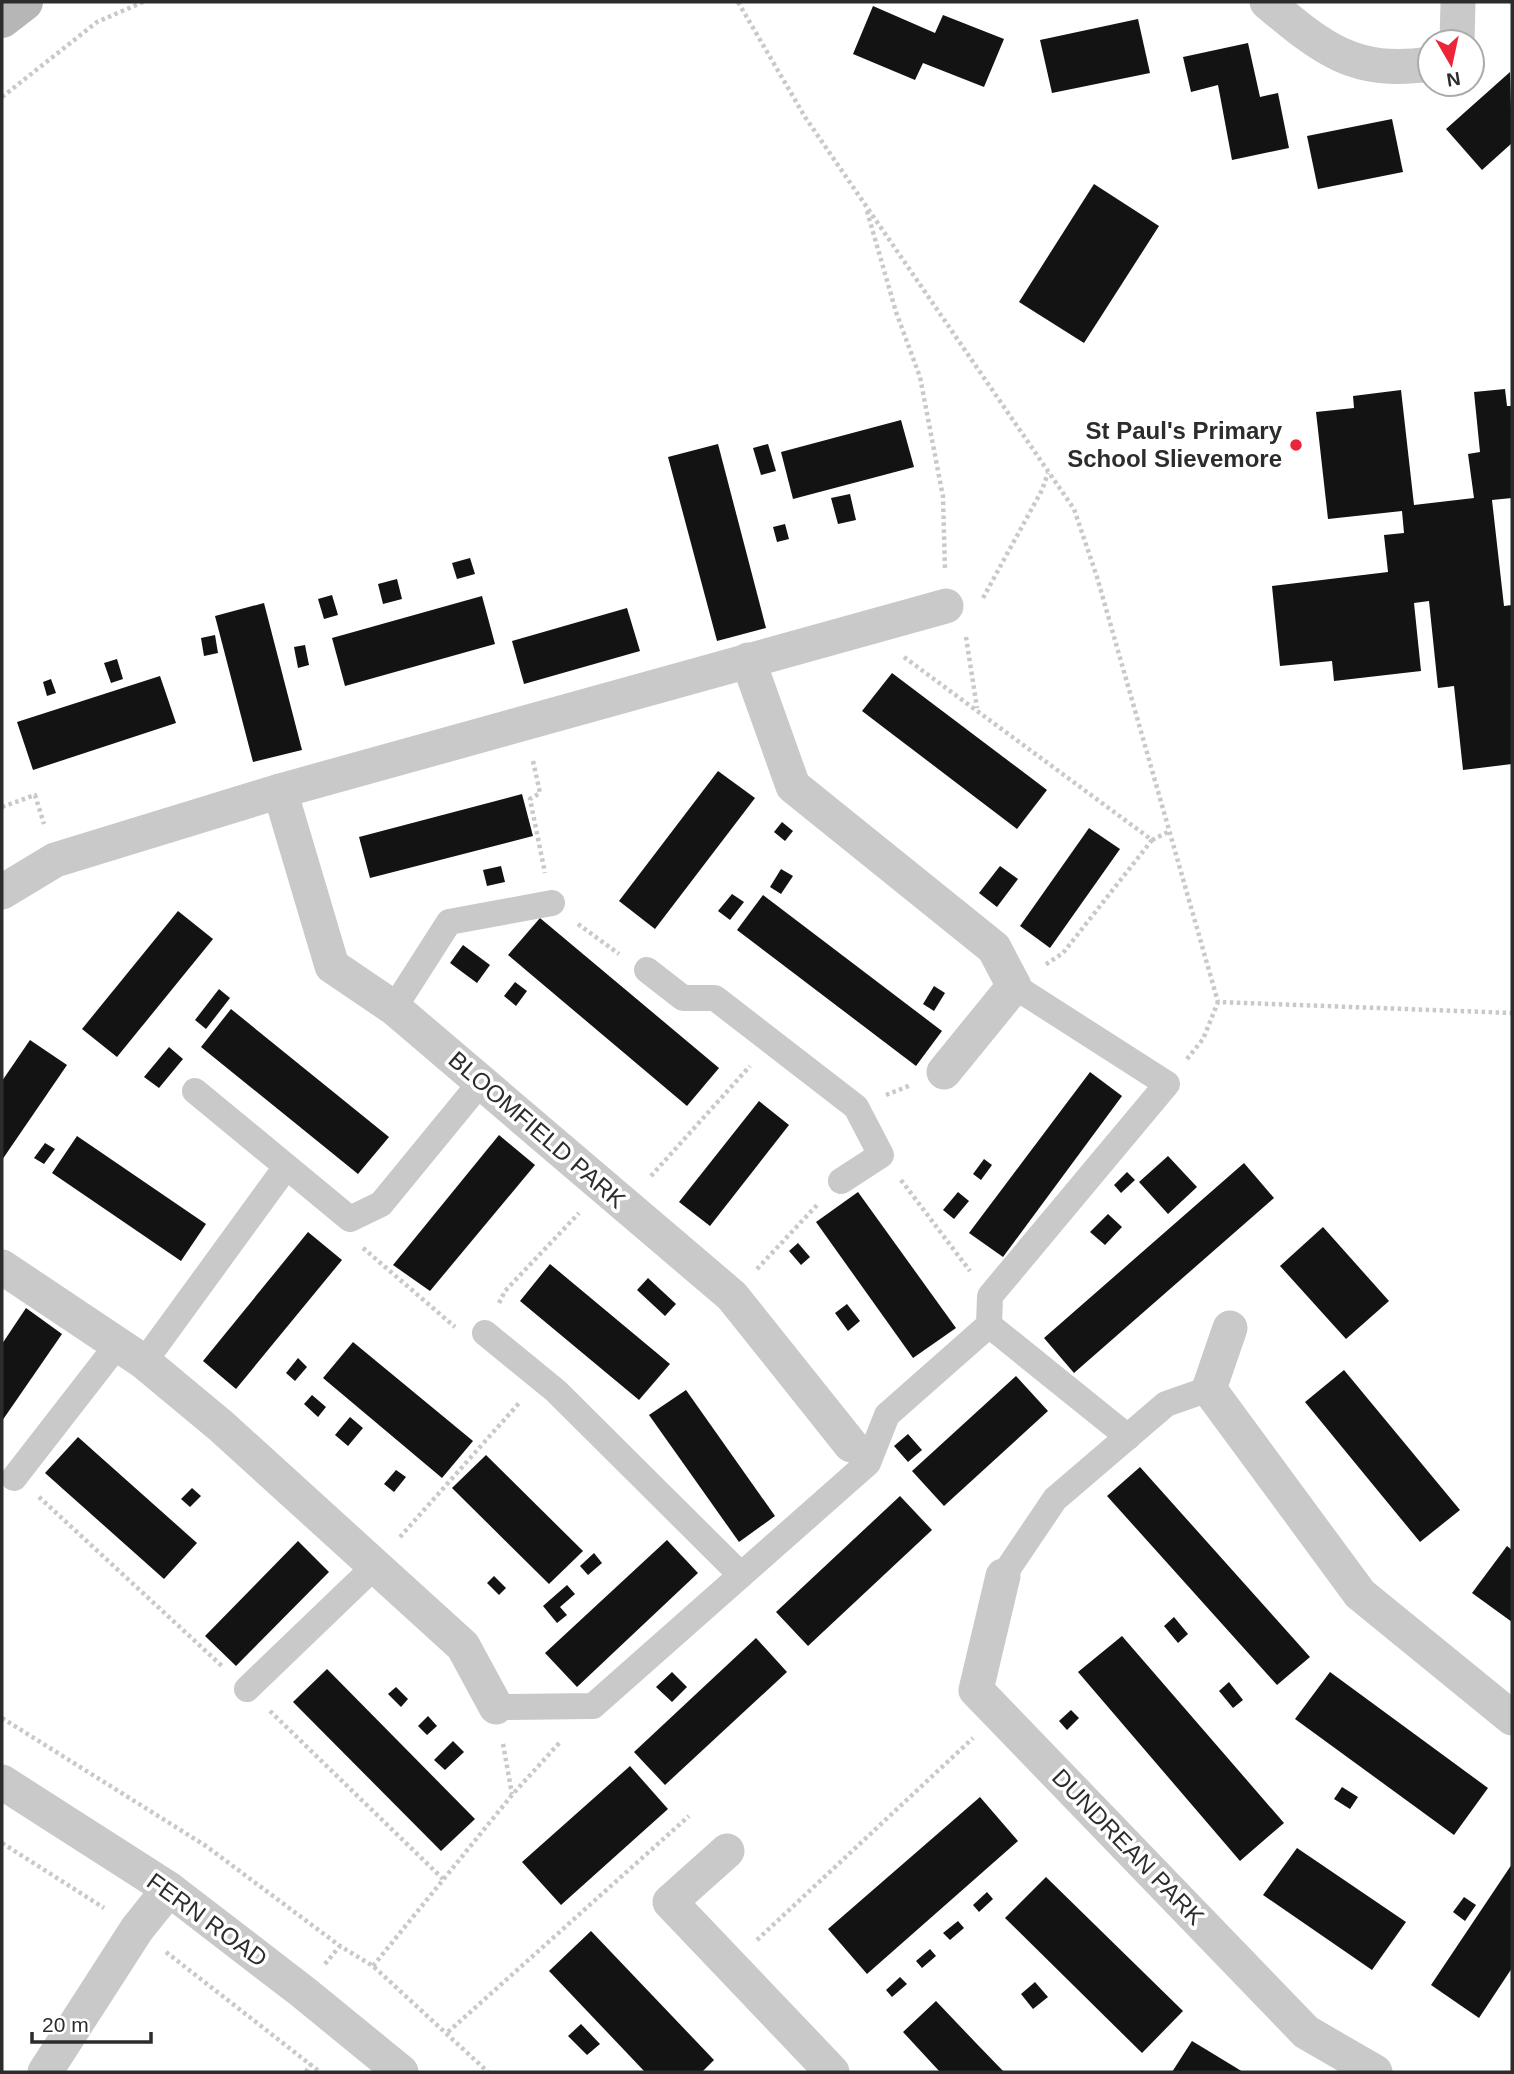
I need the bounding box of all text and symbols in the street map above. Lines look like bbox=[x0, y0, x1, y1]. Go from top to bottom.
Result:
north arrow bbox=[1416, 28, 1486, 98]
text: N bbox=[1445, 68, 1462, 91]
place label: St Paul's Primary School Slievemore bbox=[1067, 417, 1283, 472]
marker: St Paul's Primary School Slievemore bbox=[1288, 437, 1304, 453]
street label: BLOOMFIELD PARK bbox=[444, 1046, 631, 1214]
street label: DUNDREAN PARK bbox=[1047, 1763, 1210, 1930]
street label: FERN ROAD bbox=[142, 1867, 272, 1972]
scale bar bbox=[32, 2000, 150, 2044]
text: 20 m bbox=[42, 2013, 89, 2036]

